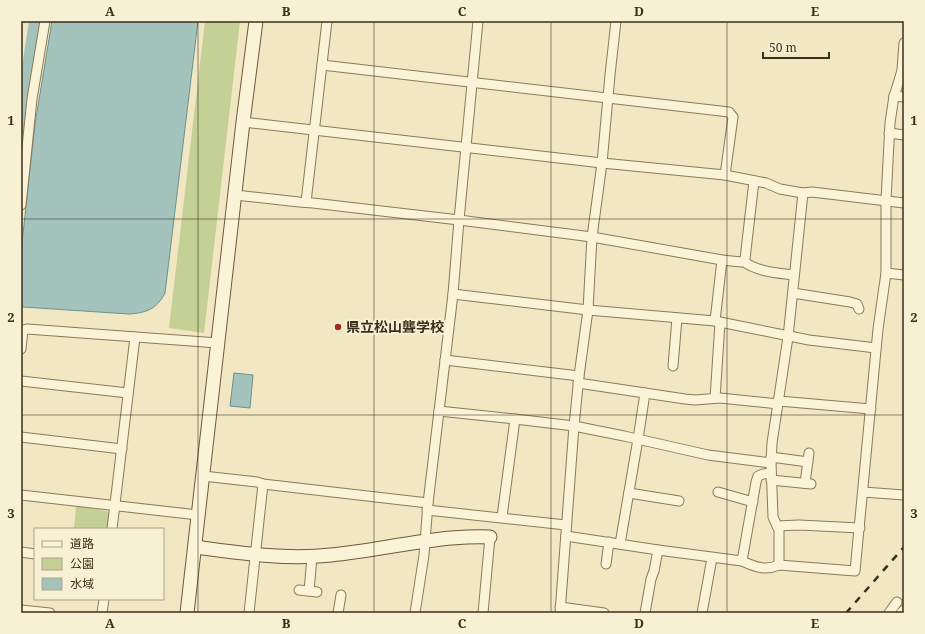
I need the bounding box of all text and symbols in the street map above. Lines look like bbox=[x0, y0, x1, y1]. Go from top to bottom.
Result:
text: A bbox=[105, 2, 115, 20]
text: B bbox=[282, 2, 291, 20]
text: C bbox=[458, 2, 467, 20]
text: D bbox=[634, 2, 644, 20]
text: E bbox=[811, 2, 820, 20]
scale bar bbox=[763, 34, 829, 60]
text: 50 m bbox=[769, 39, 797, 56]
text: 1 bbox=[7, 111, 15, 129]
text: 1 bbox=[910, 111, 918, 129]
text: 2 bbox=[7, 308, 15, 326]
text: 2 bbox=[910, 308, 918, 326]
place label: 県立松山聾学校 bbox=[346, 317, 444, 336]
marker: 県立松山聾学校 bbox=[333, 322, 343, 332]
text: 3 bbox=[7, 504, 15, 522]
text: 3 bbox=[910, 504, 918, 522]
legend bbox=[34, 528, 164, 600]
text: 道路 bbox=[70, 535, 94, 552]
text: 公園 bbox=[70, 555, 94, 572]
text: 水域 bbox=[70, 575, 94, 592]
text: A bbox=[105, 614, 115, 632]
text: B bbox=[282, 614, 291, 632]
text: C bbox=[458, 614, 467, 632]
text: D bbox=[634, 614, 644, 632]
text: E bbox=[811, 614, 820, 632]

